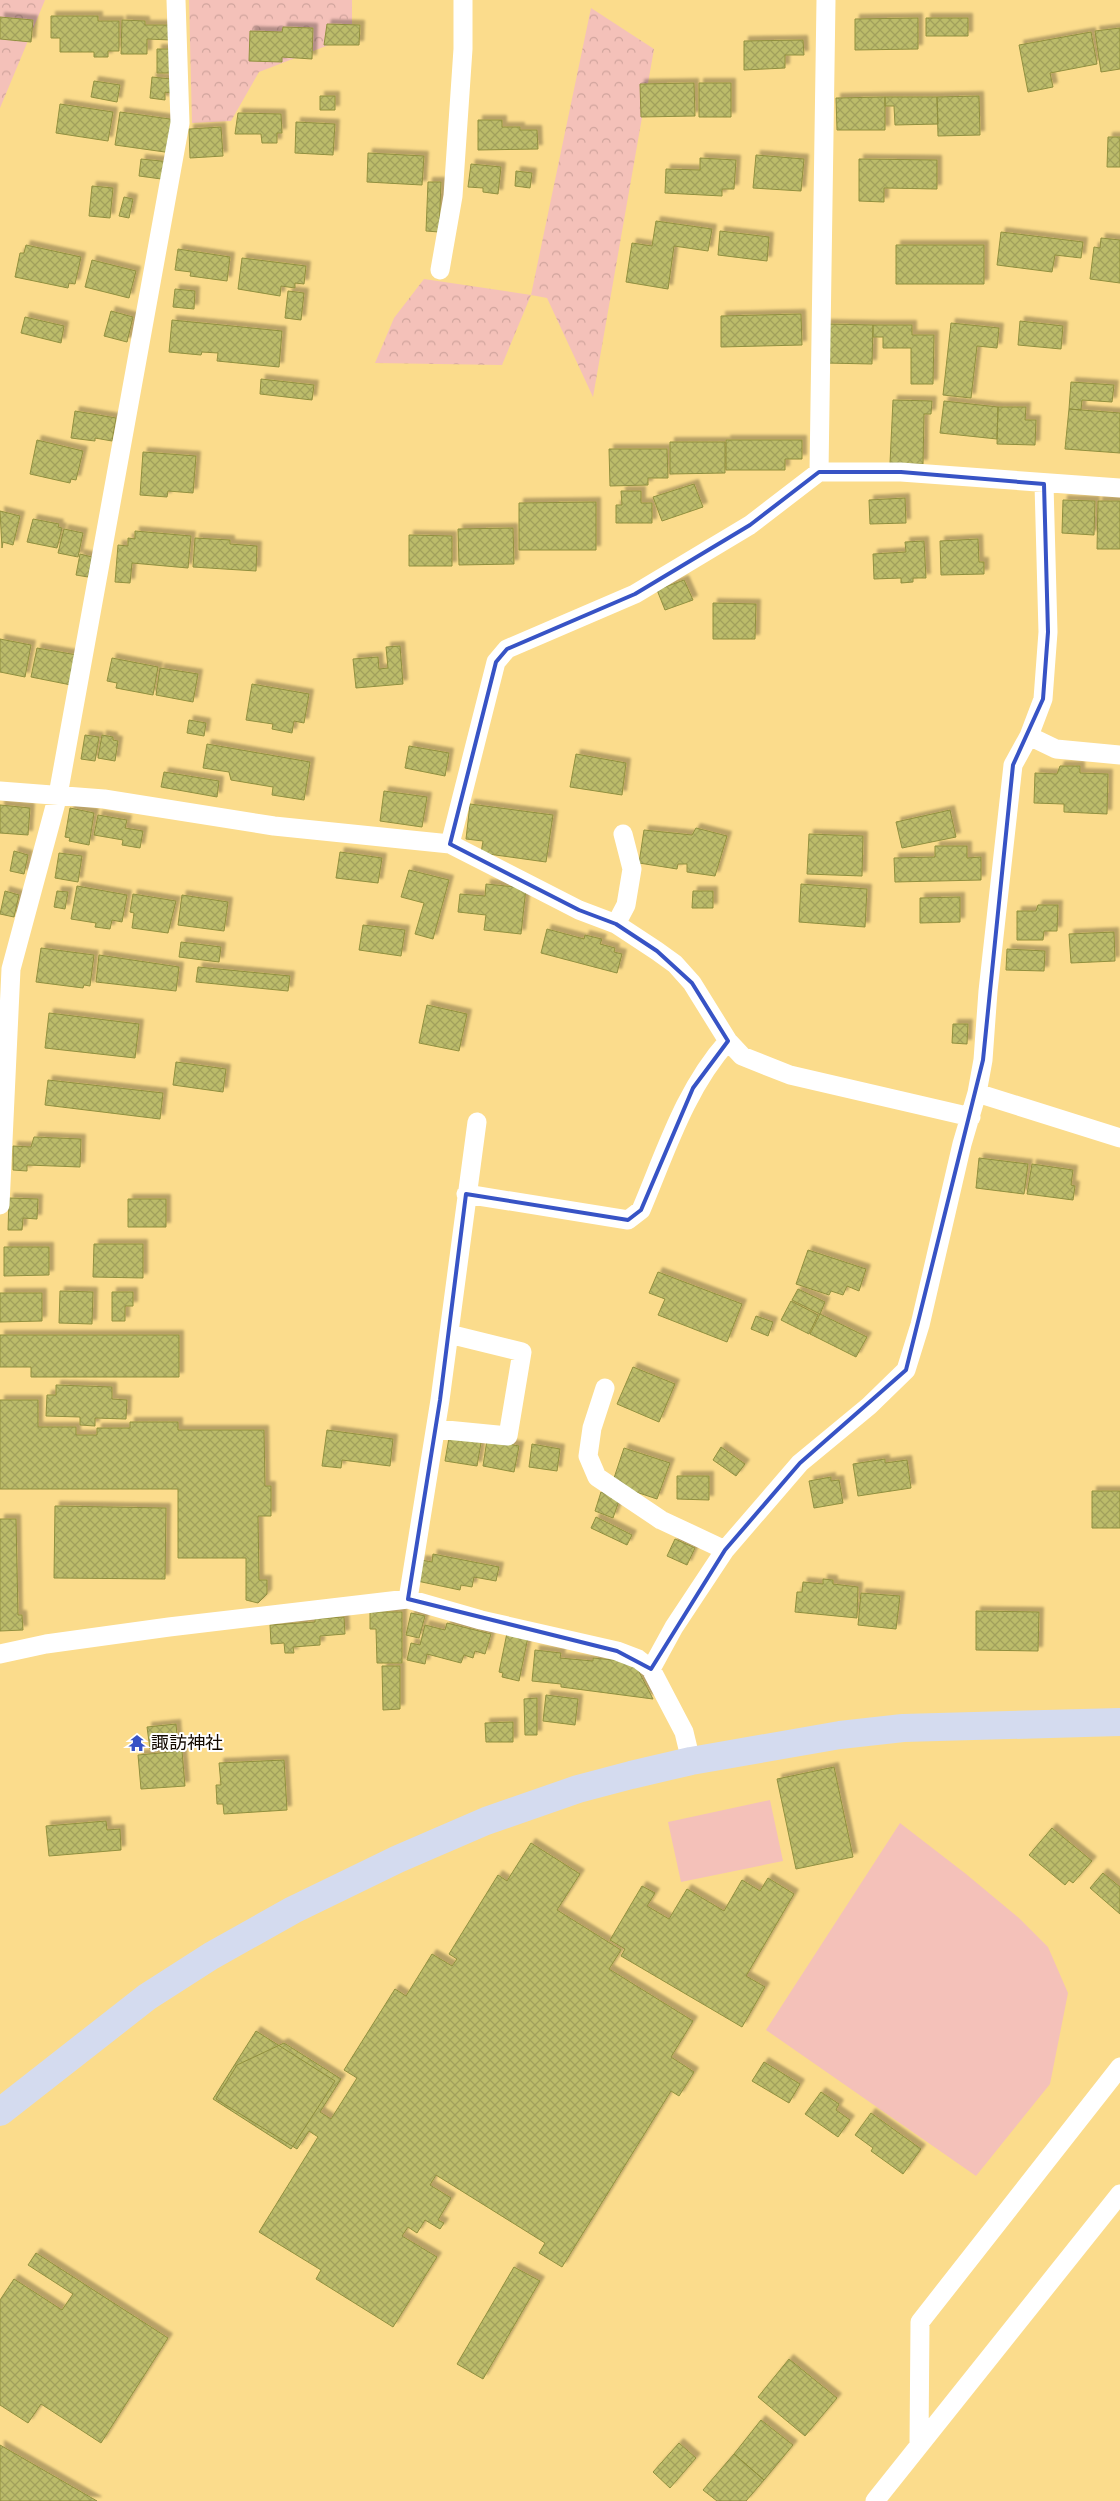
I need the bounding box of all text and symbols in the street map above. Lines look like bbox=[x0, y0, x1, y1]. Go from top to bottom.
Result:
place label: 諏訪神社 bbox=[151, 1732, 223, 1754]
temple icon: 諏訪神社 bbox=[127, 1733, 147, 1753]

